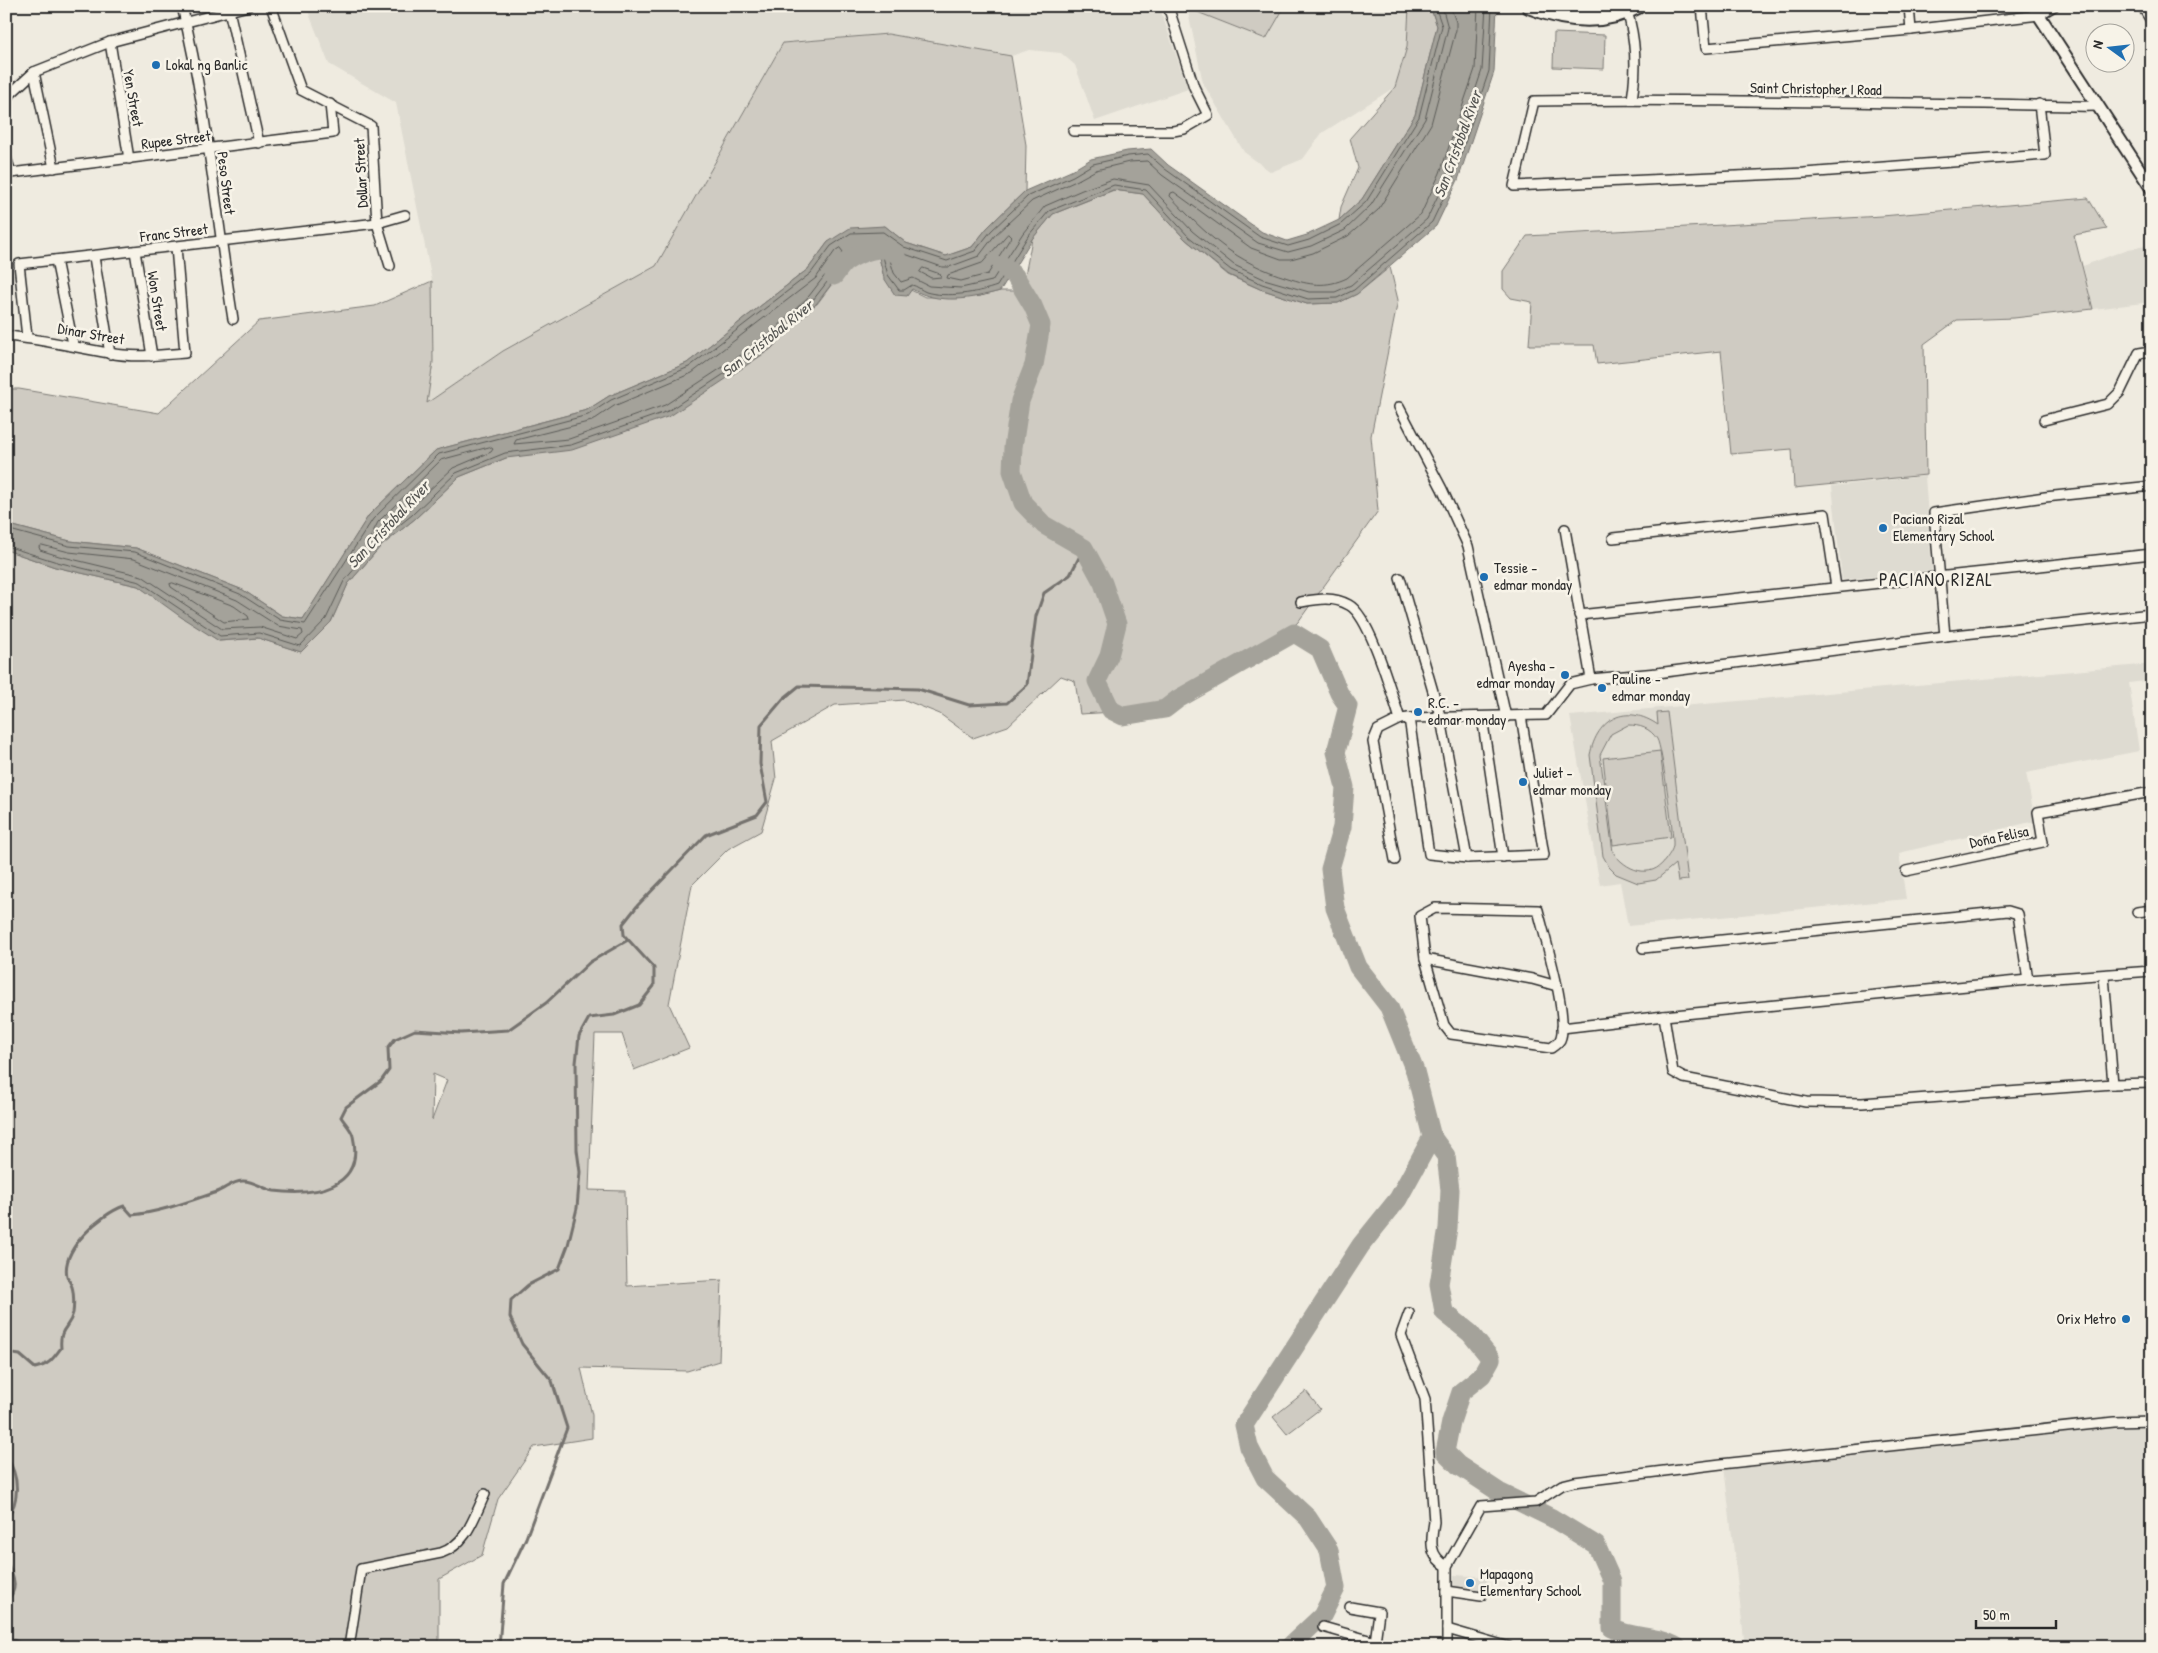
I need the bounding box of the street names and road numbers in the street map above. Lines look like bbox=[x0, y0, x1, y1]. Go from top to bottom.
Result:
street label: Yen Street bbox=[118, 68, 149, 129]
street label: Saint Christopher I Road bbox=[1750, 77, 1882, 100]
street label: Rupee Street bbox=[140, 125, 213, 154]
street label: Dollar Street bbox=[348, 137, 373, 208]
street label: Peso Street bbox=[212, 150, 241, 216]
street label: Franc Street bbox=[138, 218, 210, 247]
street label: Won Street bbox=[142, 269, 173, 333]
street label: Dinar Street bbox=[56, 317, 127, 350]
street label: Doña Felisa bbox=[1967, 820, 2030, 853]

